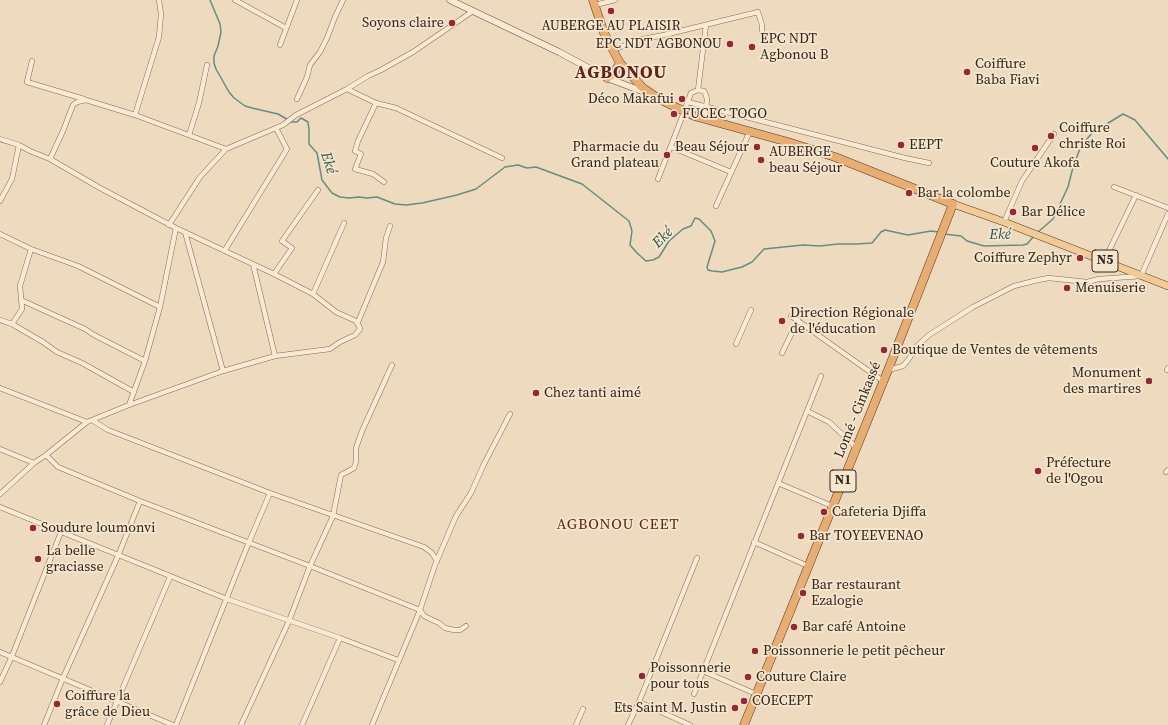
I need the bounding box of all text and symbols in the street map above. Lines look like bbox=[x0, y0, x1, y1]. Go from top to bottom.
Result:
marker: AUBERGE AU PLAISIR bbox=[606, 6, 616, 16]
place label: Soyons claire bbox=[362, 15, 444, 31]
marker: Soyons claire bbox=[447, 18, 457, 28]
place label: AUBERGE AU PLAISIR bbox=[542, 18, 680, 34]
place label: EPC NDT Agbonou B bbox=[760, 31, 828, 64]
place label: EPC NDT AGBONOU bbox=[595, 36, 722, 52]
marker: EPC NDT AGBONOU bbox=[725, 39, 735, 49]
marker: EPC NDT Agbonou B bbox=[747, 42, 757, 52]
place label: Coiffure Baba Fiavi bbox=[975, 56, 1040, 88]
district label: AGBONOU bbox=[575, 62, 667, 84]
marker: Coiffure Baba Fiavi bbox=[962, 67, 972, 77]
place label: Déco Makafui bbox=[588, 91, 674, 107]
marker: Déco Makafui bbox=[677, 94, 687, 104]
place label: FUCEC TOGO bbox=[682, 106, 767, 122]
marker: FUCEC TOGO bbox=[669, 109, 679, 119]
place label: Coiffure christe Roi bbox=[1059, 120, 1126, 152]
marker: Coiffure christe Roi bbox=[1046, 131, 1056, 141]
place label: EEPT bbox=[909, 137, 943, 153]
place label: Pharmacie du Grand plateau bbox=[571, 139, 659, 172]
place label: Beau Séjour bbox=[675, 139, 749, 155]
marker: EEPT bbox=[896, 140, 906, 150]
marker: Beau Séjour bbox=[752, 142, 762, 152]
marker: Couture Akofa bbox=[1030, 143, 1040, 153]
place label: AUBERGE beau Séjour bbox=[769, 144, 842, 176]
water label: Eké bbox=[316, 150, 340, 176]
marker: Pharmacie du Grand plateau bbox=[662, 150, 672, 160]
marker: AUBERGE beau Séjour bbox=[756, 155, 766, 165]
place label: Couture Akofa bbox=[990, 155, 1080, 171]
place label: Bar la colombe bbox=[917, 185, 1011, 201]
marker: Bar la colombe bbox=[904, 188, 914, 198]
place label: Bar Délice bbox=[1021, 204, 1085, 220]
marker: Bar Délice bbox=[1008, 207, 1018, 217]
water label: Eké bbox=[649, 224, 677, 252]
water label: Eké bbox=[989, 226, 1011, 244]
place label: Coiffure Zephyr bbox=[974, 250, 1072, 266]
road number: N5 bbox=[1092, 250, 1118, 272]
marker: Coiffure Zephyr bbox=[1075, 253, 1085, 263]
place label: Menuiserie bbox=[1075, 280, 1146, 296]
marker: Menuiserie bbox=[1062, 283, 1072, 293]
place label: Direction Régionale de l'éducation bbox=[790, 305, 914, 338]
marker: Direction Régionale de l'éducation bbox=[777, 316, 787, 326]
place label: Boutique de Ventes de vêtements bbox=[892, 342, 1098, 358]
marker: Boutique de Ventes de vêtements bbox=[879, 345, 889, 355]
street label: Lomé - Cinkassé bbox=[831, 359, 885, 461]
place label: Monument des martires bbox=[1063, 365, 1141, 398]
marker: Monument des martires bbox=[1144, 376, 1154, 386]
place label: Chez tanti aimé bbox=[544, 385, 641, 401]
marker: Chez tanti aimé bbox=[531, 388, 541, 398]
place label: Préfecture de l'Ogou bbox=[1046, 455, 1111, 488]
marker: Préfecture de l'Ogou bbox=[1033, 466, 1043, 476]
road number: N1 bbox=[830, 470, 856, 492]
place label: Cafeteria Djiffa bbox=[832, 504, 926, 520]
marker: Cafeteria Djiffa bbox=[819, 507, 829, 517]
district label: AGBONOU CEET bbox=[556, 516, 680, 534]
place label: Soudure loumonvi bbox=[41, 520, 155, 536]
marker: Soudure loumonvi bbox=[28, 523, 38, 533]
place label: Bar TOYEEVENAO bbox=[809, 528, 923, 544]
marker: Bar TOYEEVENAO bbox=[796, 531, 806, 541]
place label: La belle graciasse bbox=[46, 543, 104, 576]
marker: La belle graciasse bbox=[33, 554, 43, 564]
place label: Bar restaurant Ezalogie bbox=[811, 577, 901, 610]
marker: Bar restaurant Ezalogie bbox=[798, 588, 808, 598]
place label: Bar café Antoine bbox=[802, 619, 906, 635]
marker: Bar café Antoine bbox=[789, 622, 799, 632]
place label: Poissonnerie le petit pêcheur bbox=[763, 643, 945, 659]
marker: Poissonnerie le petit pêcheur bbox=[750, 646, 760, 656]
place label: Poissonnerie pour tous bbox=[650, 660, 731, 692]
place label: Couture Claire bbox=[756, 669, 847, 685]
marker: Poissonnerie pour tous bbox=[637, 671, 647, 681]
marker: Couture Claire bbox=[743, 672, 753, 682]
place label: Coiffure la grâce de Dieu bbox=[65, 688, 150, 720]
place label: COECEPT bbox=[752, 693, 813, 709]
marker: COECEPT bbox=[739, 696, 749, 706]
marker: Coiffure la grâce de Dieu bbox=[52, 699, 62, 709]
place label: Ets Saint M. Justin bbox=[614, 700, 727, 716]
marker: Ets Saint M. Justin bbox=[730, 703, 740, 713]

